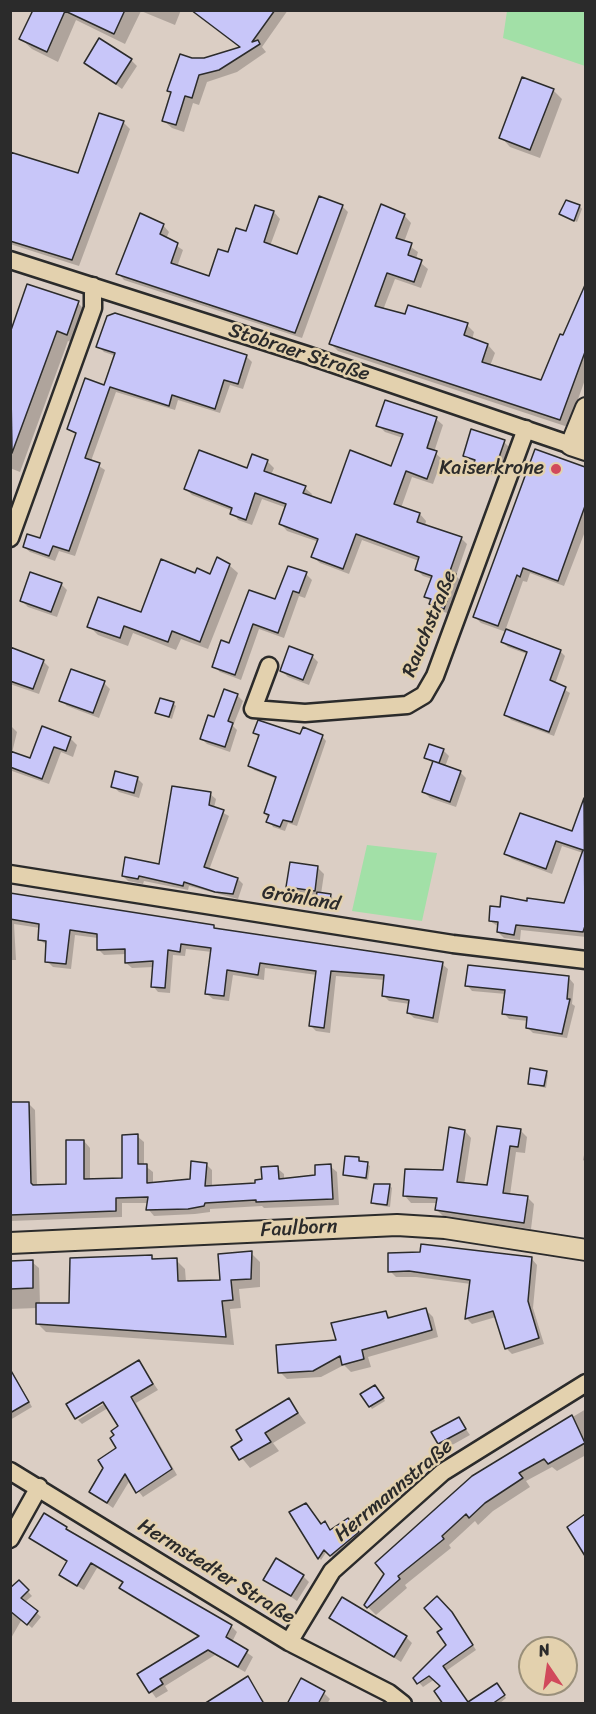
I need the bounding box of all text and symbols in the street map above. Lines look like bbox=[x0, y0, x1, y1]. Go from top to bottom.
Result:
street label: Stobraer Straße bbox=[225, 319, 373, 387]
place label: Kaiserkrone bbox=[439, 457, 544, 481]
marker: Kaiserkrone bbox=[549, 462, 563, 476]
street label: Rauchstraße bbox=[398, 567, 462, 681]
street label: Grönland bbox=[260, 881, 342, 917]
street label: Faulborn bbox=[260, 1215, 338, 1243]
street label: Herrmannstraße bbox=[330, 1435, 458, 1547]
street label: Hermstedter Straße bbox=[133, 1514, 299, 1630]
text: N bbox=[536, 1635, 553, 1665]
north arrow bbox=[518, 1636, 578, 1696]

